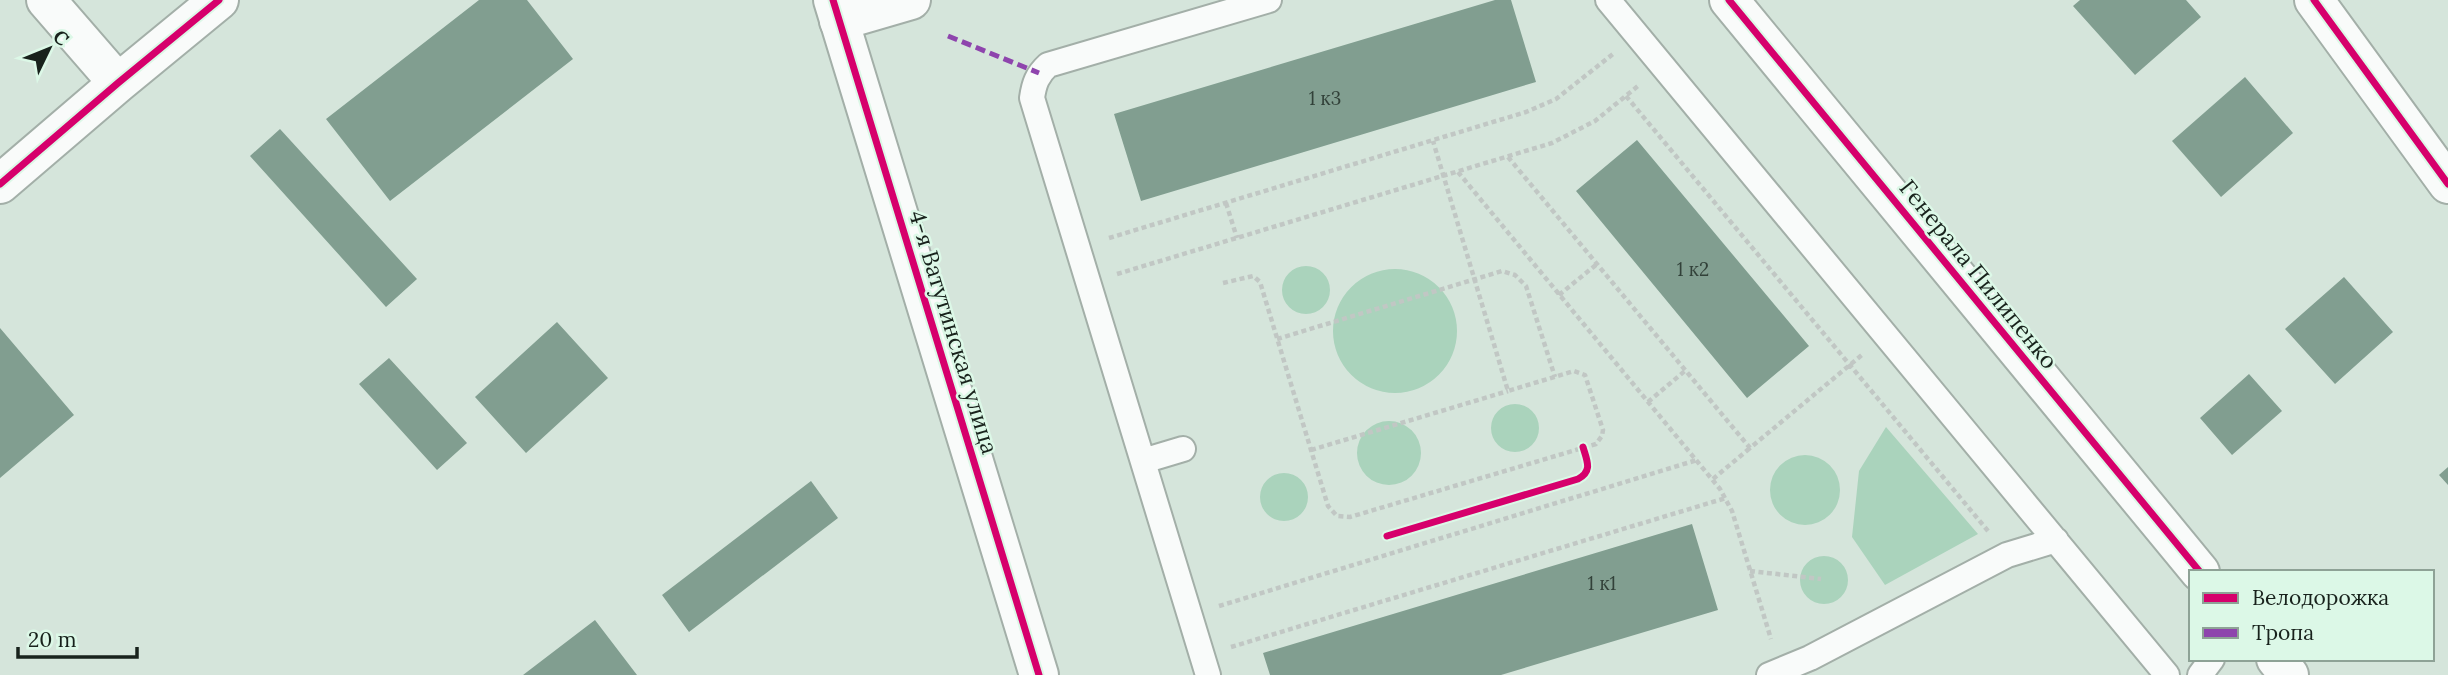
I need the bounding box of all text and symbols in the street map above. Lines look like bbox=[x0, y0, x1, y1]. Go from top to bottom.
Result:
north arrow bbox=[14, 14, 84, 84]
text: С bbox=[48, 24, 75, 50]
house number: 1 к3 bbox=[1309, 86, 1341, 110]
street label: Генерала Пилипенко bbox=[1894, 173, 2064, 375]
street label: 4-я Ватутинская улица bbox=[903, 207, 1005, 457]
house number: 1 к2 bbox=[1677, 257, 1709, 281]
legend bbox=[2189, 570, 2434, 661]
house number: 1 к1 bbox=[1587, 571, 1617, 595]
text: Велодорожка bbox=[2252, 584, 2389, 611]
scale bar bbox=[18, 616, 136, 660]
text: Тропа bbox=[2252, 619, 2314, 646]
text: 20 m bbox=[28, 626, 77, 653]

